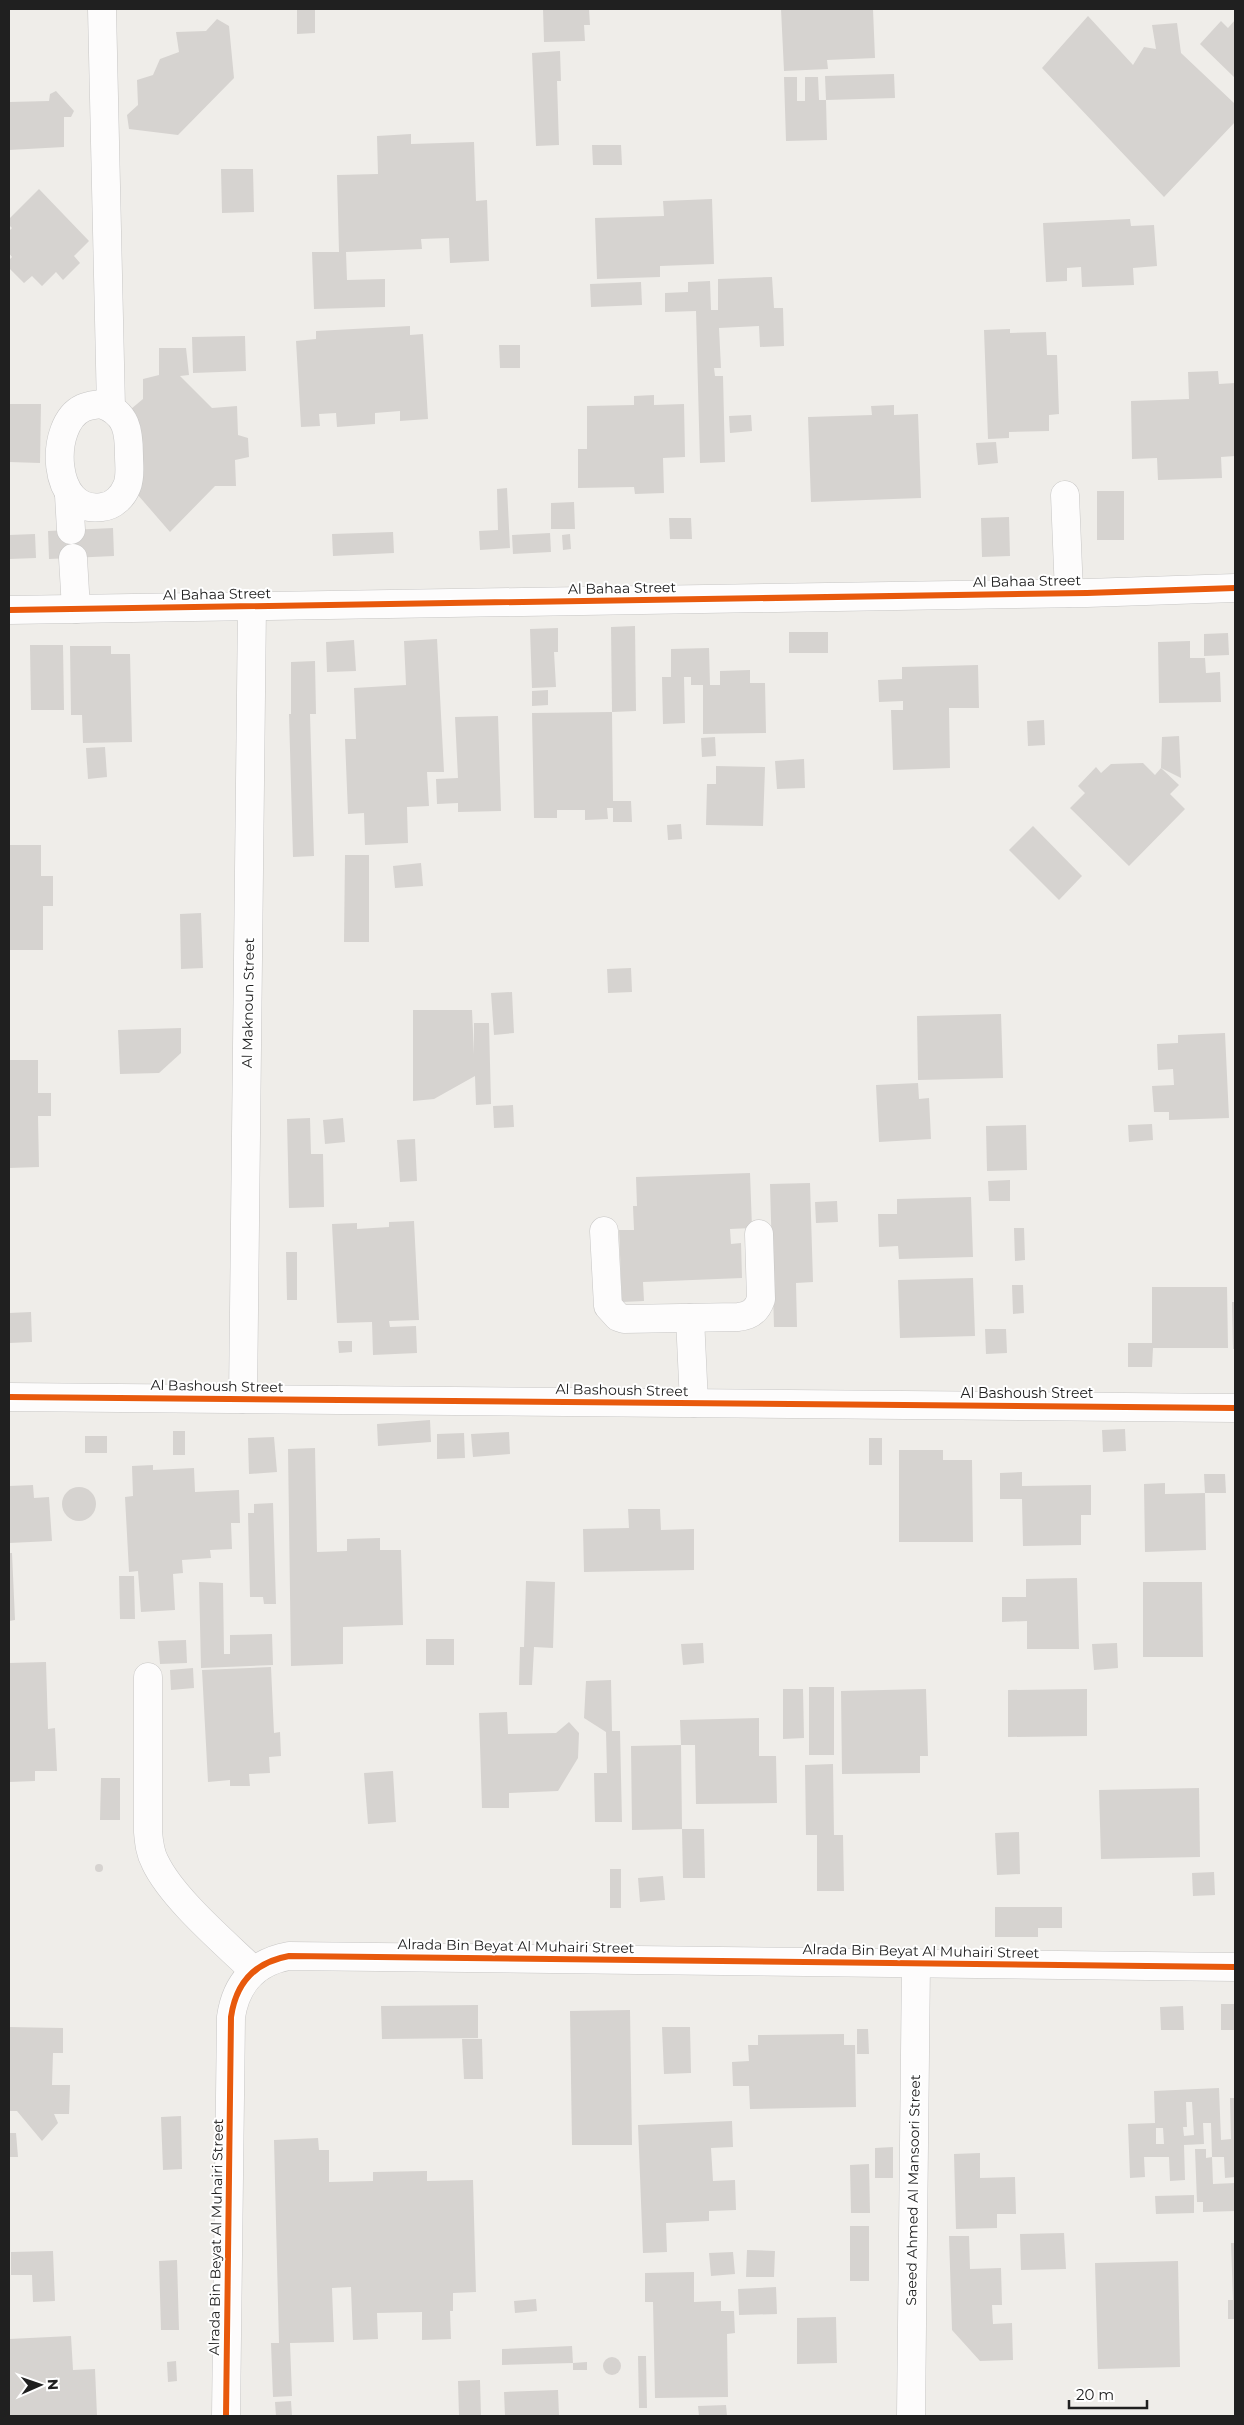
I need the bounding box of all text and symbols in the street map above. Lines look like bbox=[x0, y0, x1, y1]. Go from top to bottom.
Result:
street label: Al Bahaa Street bbox=[973, 571, 1082, 591]
street label: Al Bahaa Street bbox=[568, 578, 677, 598]
street label: Al Bahaa Street bbox=[163, 584, 272, 604]
street label: Al Maknoun Street bbox=[238, 937, 258, 1068]
street label: Al Bashoush Street bbox=[150, 1376, 284, 1396]
street label: Al Bashoush Street bbox=[555, 1380, 689, 1400]
street label: Al Bashoush Street bbox=[960, 1384, 1094, 1402]
street label: Alrada Bin Beyat Al Muhairi Street bbox=[397, 1935, 635, 1957]
street label: Alrada Bin Beyat Al Muhairi Street bbox=[802, 1940, 1040, 1962]
street label: Saeed Ahmed Al Mansoori Street bbox=[902, 2074, 924, 2306]
street label: Alrada Bin Beyat Al Muhairi Street bbox=[205, 2118, 227, 2356]
north arrow bbox=[15, 2360, 65, 2410]
scale bar bbox=[1069, 2378, 1146, 2410]
text: N bbox=[44, 2379, 62, 2391]
text: 20 m bbox=[1076, 2385, 1114, 2404]

